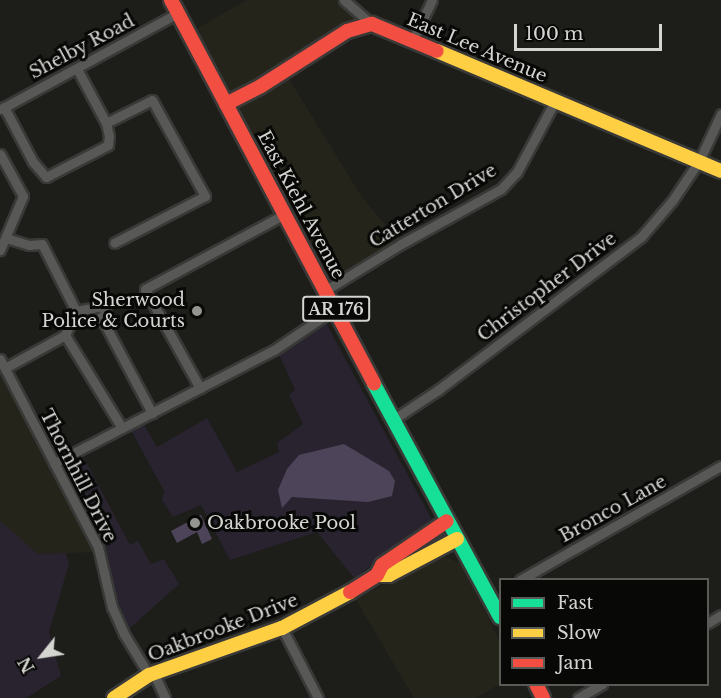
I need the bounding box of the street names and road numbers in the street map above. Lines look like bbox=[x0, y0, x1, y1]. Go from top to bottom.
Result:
street label: East Lee Avenue bbox=[403, 9, 551, 87]
street label: Shelby Road bbox=[26, 10, 138, 84]
street label: East Kiehl Avenue bbox=[253, 127, 349, 283]
street label: Catterton Drive bbox=[366, 160, 500, 252]
street label: Christopher Drive bbox=[473, 228, 621, 346]
road number: AR 176 bbox=[302, 296, 370, 322]
street label: Thornhill Drive bbox=[35, 406, 121, 546]
street label: Bronco Lane bbox=[556, 471, 670, 547]
street label: Oakbrooke Drive bbox=[145, 589, 301, 667]

